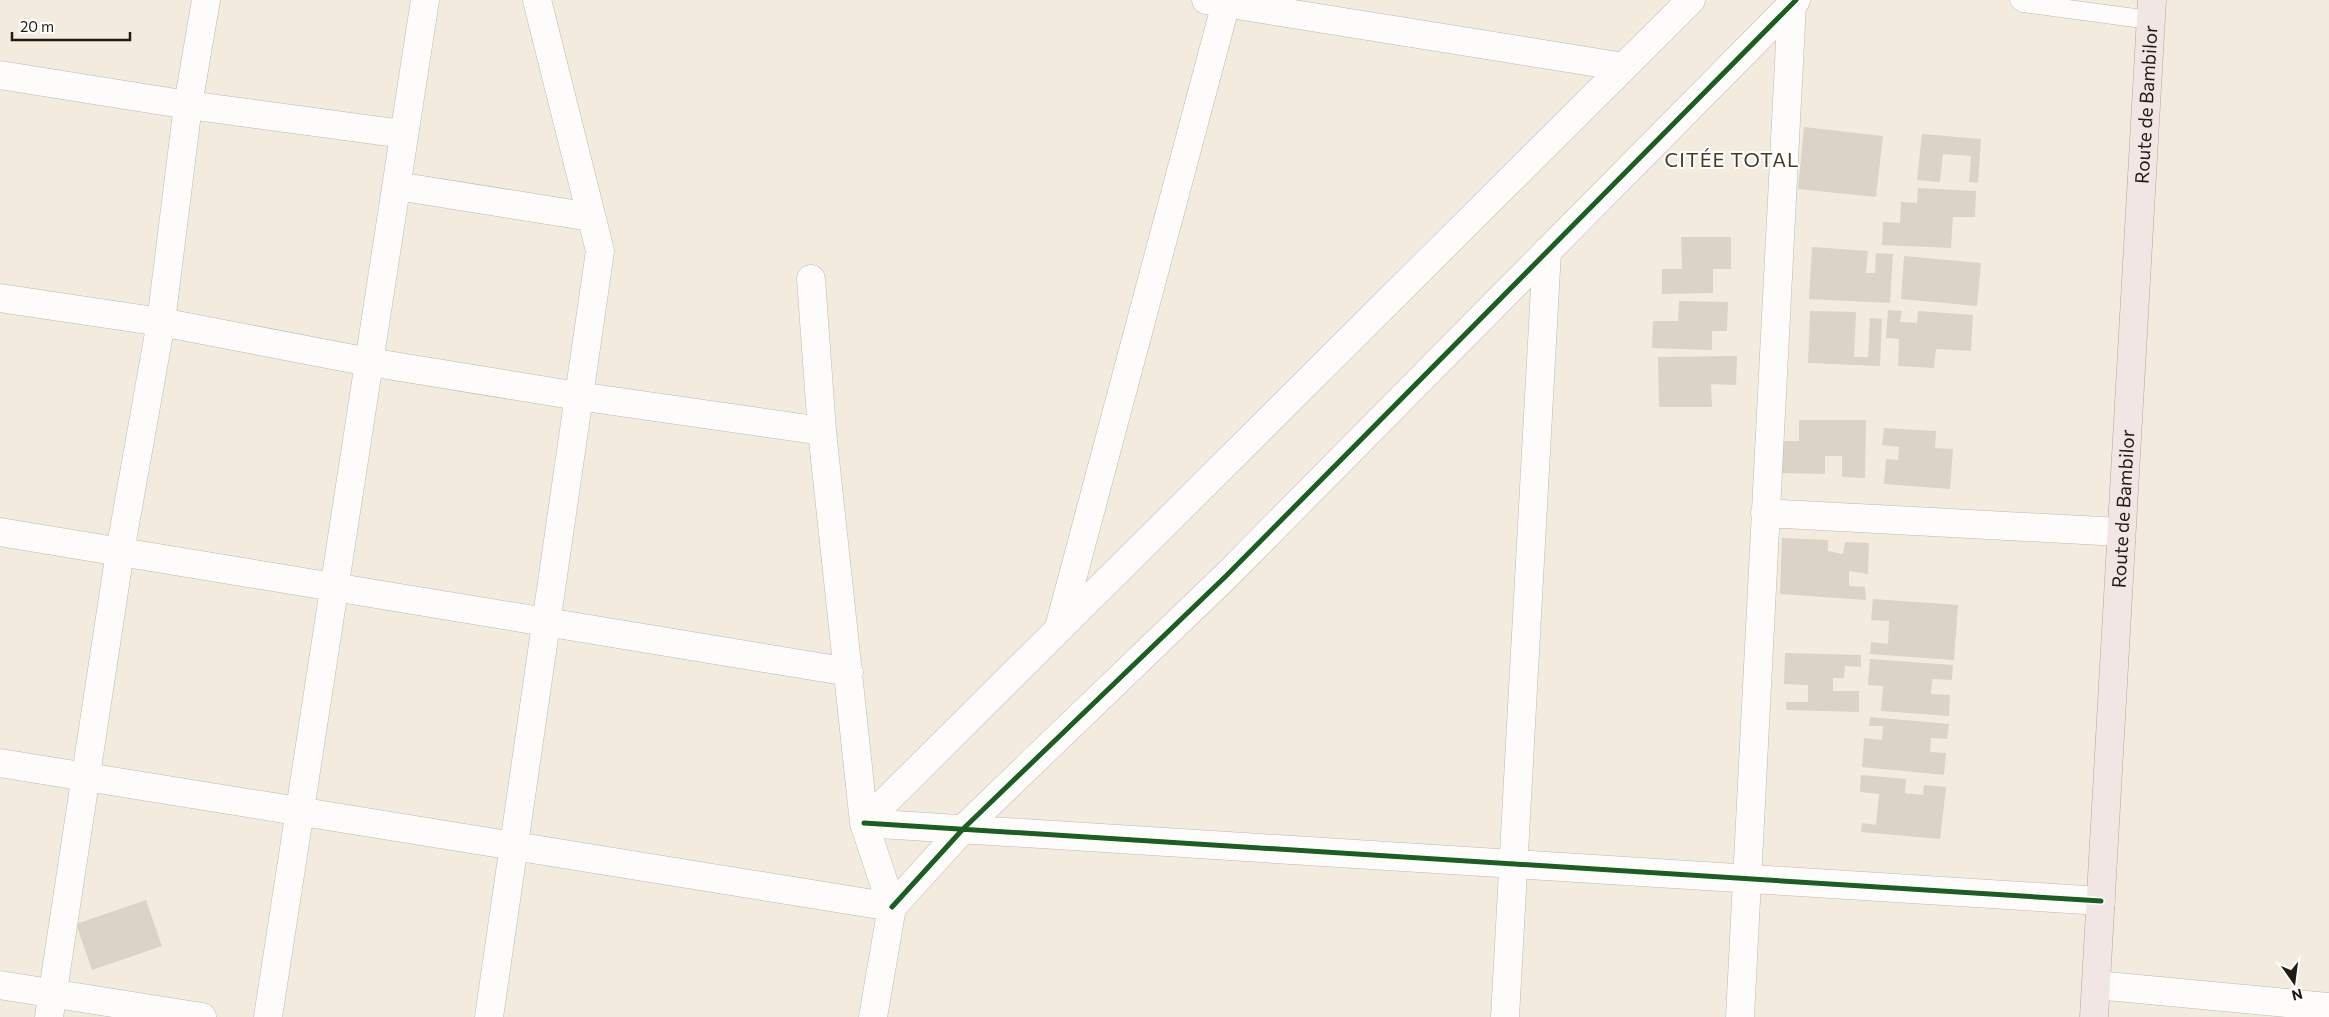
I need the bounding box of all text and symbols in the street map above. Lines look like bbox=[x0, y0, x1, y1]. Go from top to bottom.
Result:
scale bar bbox=[12, 10, 130, 42]
text: 20 m bbox=[20, 17, 54, 35]
street label: Route de Bambilor bbox=[2130, 24, 2162, 184]
district label: CITÉE TOTAL bbox=[1665, 147, 1799, 171]
street label: Route de Bambilor bbox=[2106, 428, 2139, 589]
north arrow bbox=[2269, 957, 2319, 1007]
text: N bbox=[2290, 986, 2304, 1005]

